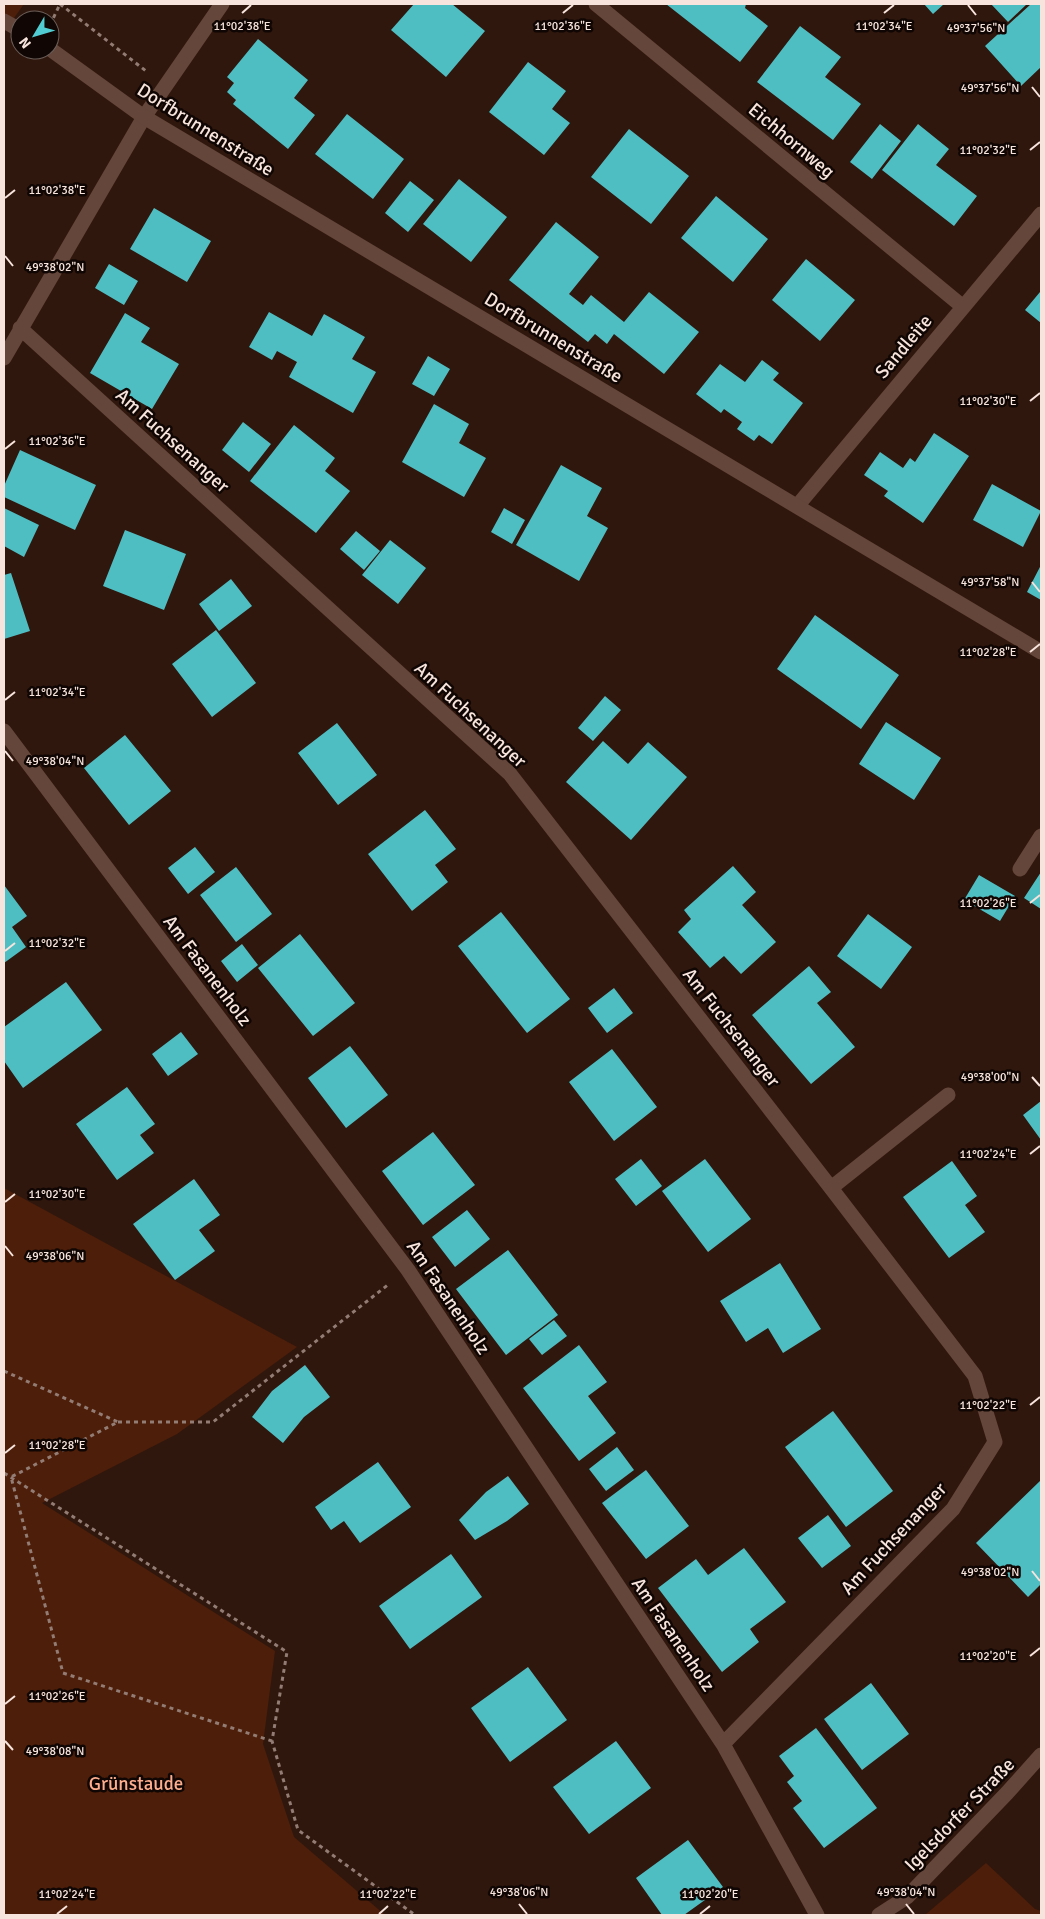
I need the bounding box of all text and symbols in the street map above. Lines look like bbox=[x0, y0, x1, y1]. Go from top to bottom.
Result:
north arrow bbox=[10, 10, 60, 60]
text: 11°02'38"E bbox=[213, 19, 271, 34]
text: 11°02'36"E bbox=[534, 19, 592, 34]
text: 11°02'34"E bbox=[855, 19, 913, 34]
text: 49°37'56"N bbox=[947, 21, 1005, 36]
text: N bbox=[15, 34, 35, 52]
street label: Dorfbrunnenstraße bbox=[133, 78, 278, 182]
text: 49°37'56"N bbox=[961, 81, 1019, 96]
street label: Eichhornweg bbox=[743, 98, 839, 184]
text: 11°02'32"E bbox=[959, 143, 1017, 158]
text: 11°02'38"E bbox=[28, 183, 86, 198]
text: 49°38'02"N bbox=[26, 260, 84, 275]
street label: Dorfbrunnenstraße bbox=[480, 287, 627, 389]
street label: Sandleite bbox=[870, 310, 938, 384]
street label: Am Fuchsenanger bbox=[111, 383, 234, 498]
text: 11°02'30"E bbox=[959, 394, 1017, 409]
text: 11°02'36"E bbox=[28, 434, 86, 449]
text: 49°37'58"N bbox=[961, 575, 1019, 590]
text: 11°02'28"E bbox=[959, 645, 1017, 660]
street label: Am Fuchsenanger bbox=[409, 657, 531, 773]
text: 11°02'34"E bbox=[28, 685, 86, 700]
text: 49°38'04"N bbox=[26, 754, 84, 769]
text: 11°02'26"E bbox=[959, 896, 1017, 911]
street label: Am Fasanenholz bbox=[158, 910, 257, 1031]
text: 11°02'32"E bbox=[28, 936, 86, 951]
street label: Am Fuchsenanger bbox=[677, 963, 785, 1092]
text: 49°38'00"N bbox=[961, 1070, 1019, 1085]
text: 11°02'24"E bbox=[959, 1147, 1017, 1162]
text: 11°02'30"E bbox=[28, 1187, 86, 1202]
street label: Am Fasanenholz bbox=[401, 1236, 495, 1359]
text: 49°38'06"N bbox=[26, 1249, 84, 1264]
text: 11°02'22"E bbox=[959, 1398, 1017, 1413]
text: 11°02'28"E bbox=[28, 1438, 86, 1453]
street label: Am Fuchsenanger bbox=[836, 1478, 952, 1600]
text: 49°38'02"N bbox=[961, 1565, 1019, 1580]
street label: Am Fasanenholz bbox=[626, 1573, 720, 1696]
text: 11°02'20"E bbox=[959, 1649, 1017, 1664]
text: 11°02'26"E bbox=[28, 1689, 86, 1704]
text: 49°38'08"N bbox=[26, 1744, 84, 1759]
street label: Igelsdorfer Straße bbox=[900, 1753, 1020, 1876]
park label: Grünstaude bbox=[89, 1772, 183, 1796]
text: 49°38'06"N bbox=[490, 1885, 548, 1900]
text: 49°38'04"N bbox=[877, 1885, 935, 1900]
text: 11°02'24"E bbox=[38, 1887, 96, 1902]
text: 11°02'22"E bbox=[359, 1887, 417, 1902]
text: 11°02'20"E bbox=[681, 1887, 739, 1902]

